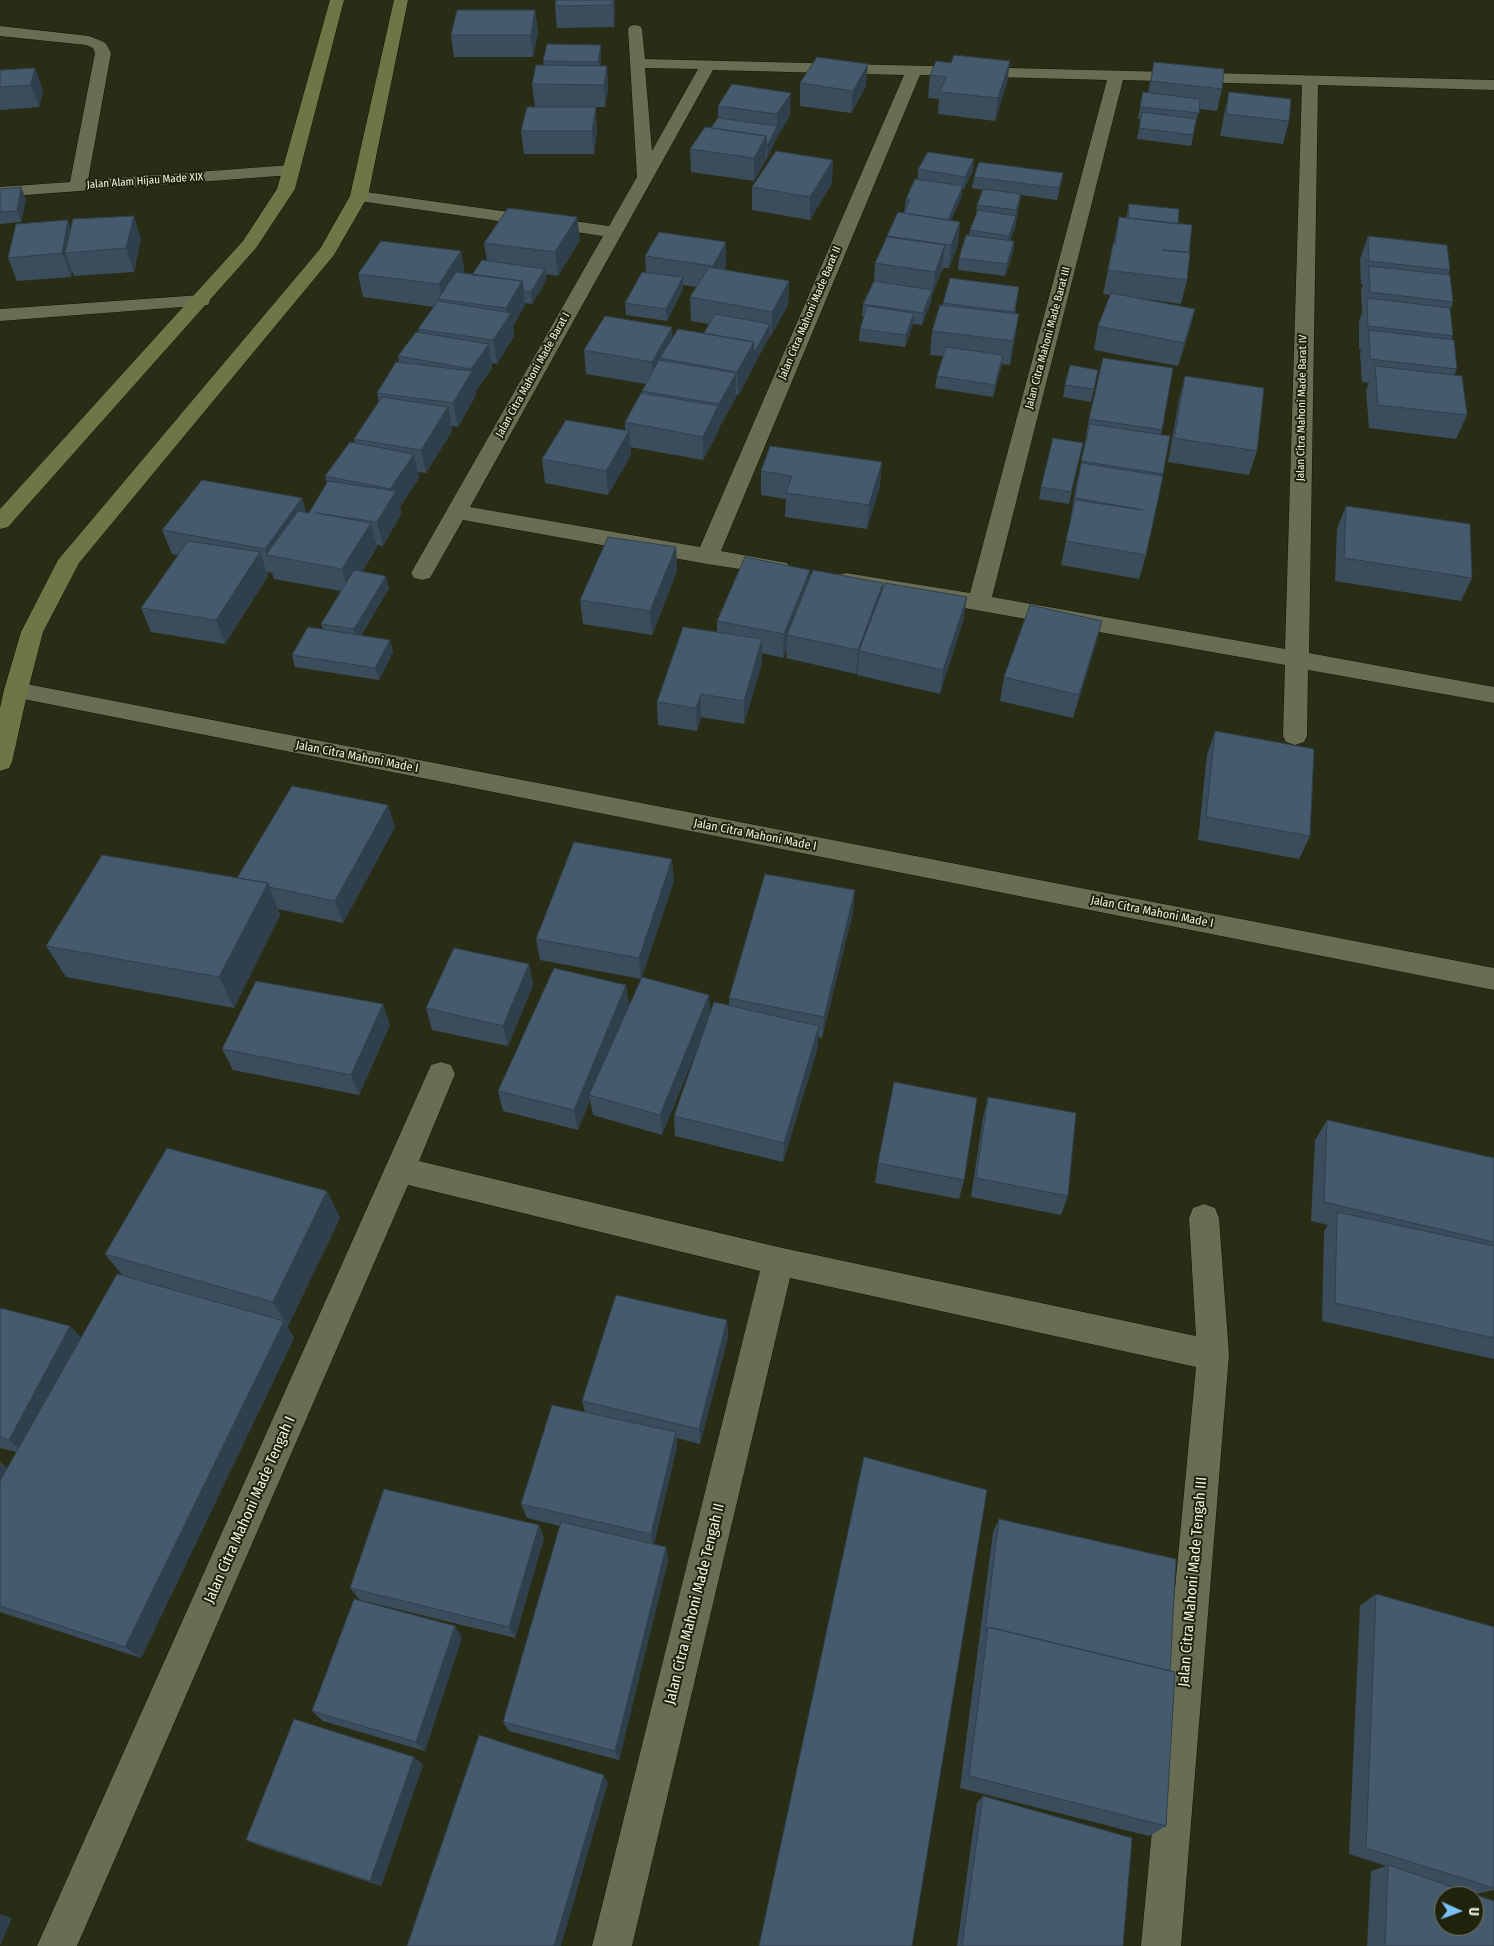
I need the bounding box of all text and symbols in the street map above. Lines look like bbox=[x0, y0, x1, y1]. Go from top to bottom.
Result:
street label: Jalan Alam Hijau Made XIX bbox=[86, 170, 204, 192]
street label: Jalan Citra Mahoni Made Barat II bbox=[776, 244, 844, 382]
street label: Jalan Citra Mahoni Made Barat III bbox=[1023, 266, 1073, 410]
street label: Jalan Citra Mahoni Made Barat I bbox=[493, 310, 573, 440]
street label: Jalan Citra Mahoni Made Barat IV bbox=[1294, 335, 1310, 481]
street label: Jalan Citra Mahoni Made I bbox=[294, 738, 420, 776]
street label: Jalan Citra Mahoni Made I bbox=[692, 816, 818, 854]
street label: Jalan Citra Mahoni Made I bbox=[1089, 893, 1215, 931]
street label: Jalan Citra Mahoni Made Tengah I bbox=[201, 1414, 299, 1606]
street label: Jalan Citra Mahoni Made Tengah III bbox=[1175, 1476, 1211, 1688]
street label: Jalan Citra Mahoni Made Tengah II bbox=[661, 1502, 729, 1706]
north arrow bbox=[1434, 1886, 1484, 1936]
text: U bbox=[1465, 1907, 1482, 1916]

